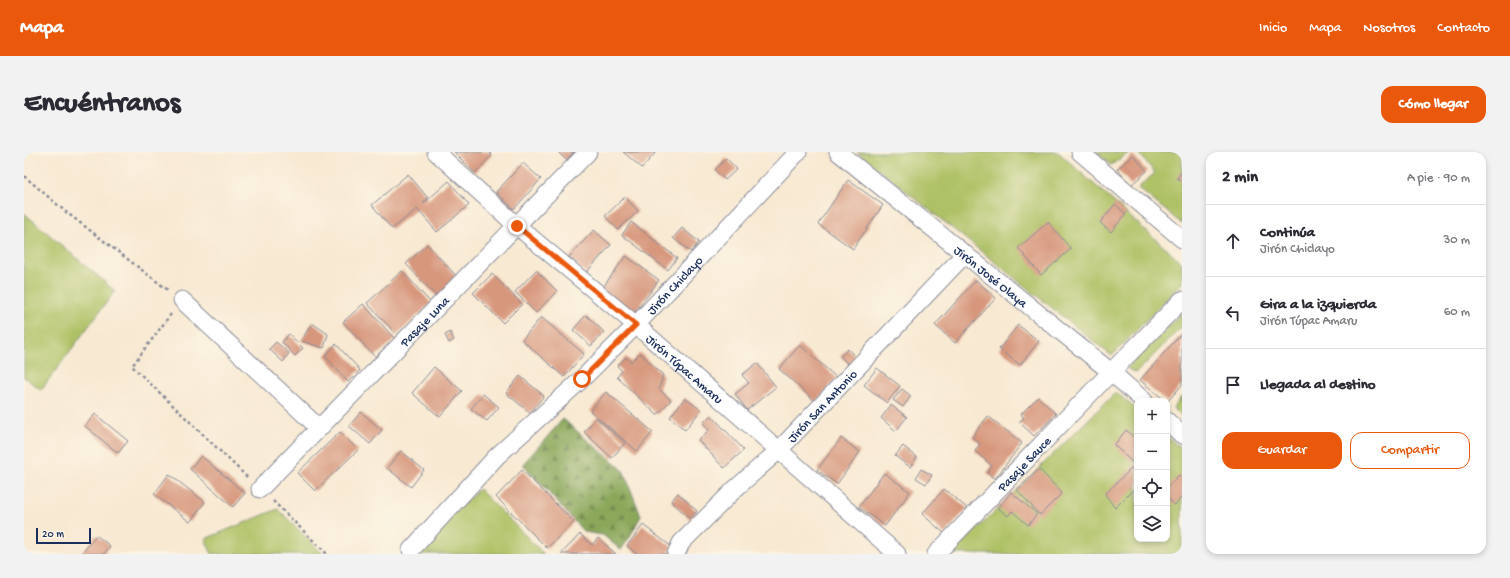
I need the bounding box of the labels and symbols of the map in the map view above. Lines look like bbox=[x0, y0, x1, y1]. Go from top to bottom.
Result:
route end bbox=[508, 217, 526, 235]
street label: Jirón José Olaya bbox=[950, 243, 1030, 312]
street label: Jirón Chiclayo bbox=[645, 254, 707, 319]
street label: Pasaje Luna bbox=[397, 294, 454, 351]
street label: Jirón Túpac Amaru bbox=[642, 332, 725, 408]
street label: Jirón San Antonio bbox=[785, 367, 861, 446]
route start bbox=[573, 370, 591, 388]
street label: Pasaje Sauce bbox=[995, 434, 1055, 496]
scale bar bbox=[36, 526, 91, 545]

